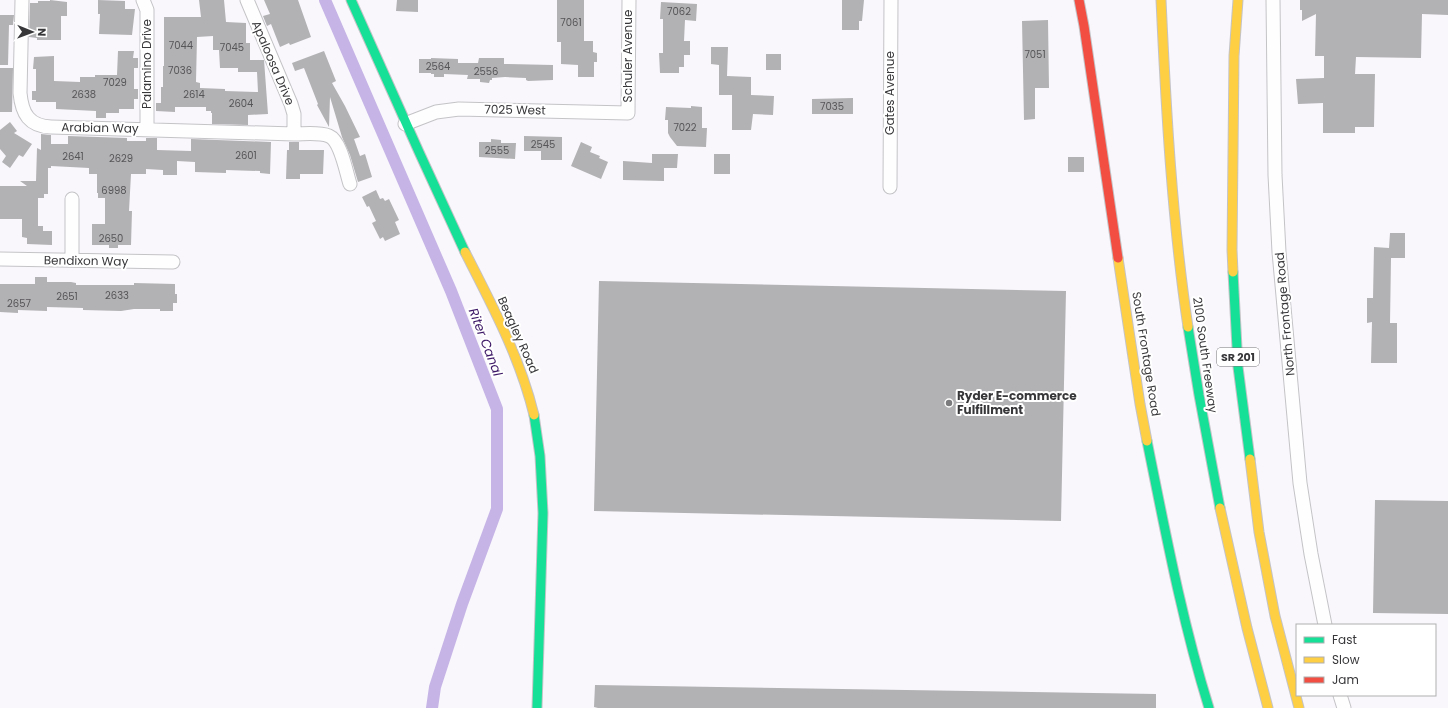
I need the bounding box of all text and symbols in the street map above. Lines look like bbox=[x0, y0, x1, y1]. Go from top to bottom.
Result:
house number: 7062 bbox=[667, 4, 691, 19]
street label: Schuler Avenue bbox=[619, 10, 636, 102]
north arrow bbox=[12, 12, 52, 52]
house number: 7061 bbox=[560, 15, 582, 30]
street label: Apaloosa Drive bbox=[248, 18, 299, 108]
street label: Palamino Drive bbox=[138, 19, 155, 109]
text: N bbox=[34, 28, 50, 36]
house number: 7044 bbox=[169, 38, 193, 53]
house number: 7045 bbox=[220, 40, 244, 55]
house number: 7051 bbox=[1024, 47, 1046, 62]
street label: Gates Avenue bbox=[881, 51, 898, 135]
house number: 2564 bbox=[426, 59, 450, 74]
house number: 7036 bbox=[168, 63, 192, 78]
house number: 2556 bbox=[474, 64, 498, 79]
house number: 7029 bbox=[103, 75, 127, 90]
house number: 2638 bbox=[72, 87, 96, 102]
house number: 2614 bbox=[183, 87, 205, 102]
house number: 2604 bbox=[229, 96, 253, 111]
house number: 7035 bbox=[820, 99, 844, 114]
street label: 7025 West bbox=[484, 100, 546, 119]
street label: Arabian Way bbox=[61, 118, 139, 137]
house number: 7022 bbox=[673, 120, 697, 135]
house number: 2545 bbox=[531, 137, 555, 152]
house number: 2555 bbox=[485, 143, 509, 158]
house number: 2601 bbox=[235, 148, 257, 163]
house number: 2641 bbox=[62, 149, 84, 164]
house number: 2629 bbox=[109, 151, 133, 166]
house number: 6998 bbox=[101, 183, 127, 198]
house number: 2650 bbox=[99, 231, 123, 246]
street label: Bendixon Way bbox=[44, 251, 129, 270]
street label: North Frontage Road bbox=[1271, 251, 1298, 377]
house number: 2633 bbox=[105, 288, 129, 303]
house number: 2651 bbox=[56, 289, 78, 304]
street label: South Frontage Road bbox=[1128, 290, 1165, 417]
street label: Beagley Road bbox=[494, 294, 543, 376]
house number: 2657 bbox=[7, 296, 31, 311]
street label: 2100 South Freeway bbox=[1189, 296, 1222, 414]
water label: Riter Canal bbox=[464, 305, 508, 380]
road number: SR 201 bbox=[1217, 348, 1259, 366]
place label: Ryder E-commerce Fulfillment bbox=[957, 387, 1077, 418]
marker: Ryder E-commerce Fulfillment bbox=[944, 398, 954, 408]
legend bbox=[1296, 624, 1436, 696]
text: Fast bbox=[1332, 631, 1357, 648]
text: Slow bbox=[1332, 651, 1360, 668]
text: Jam bbox=[1332, 671, 1359, 688]

